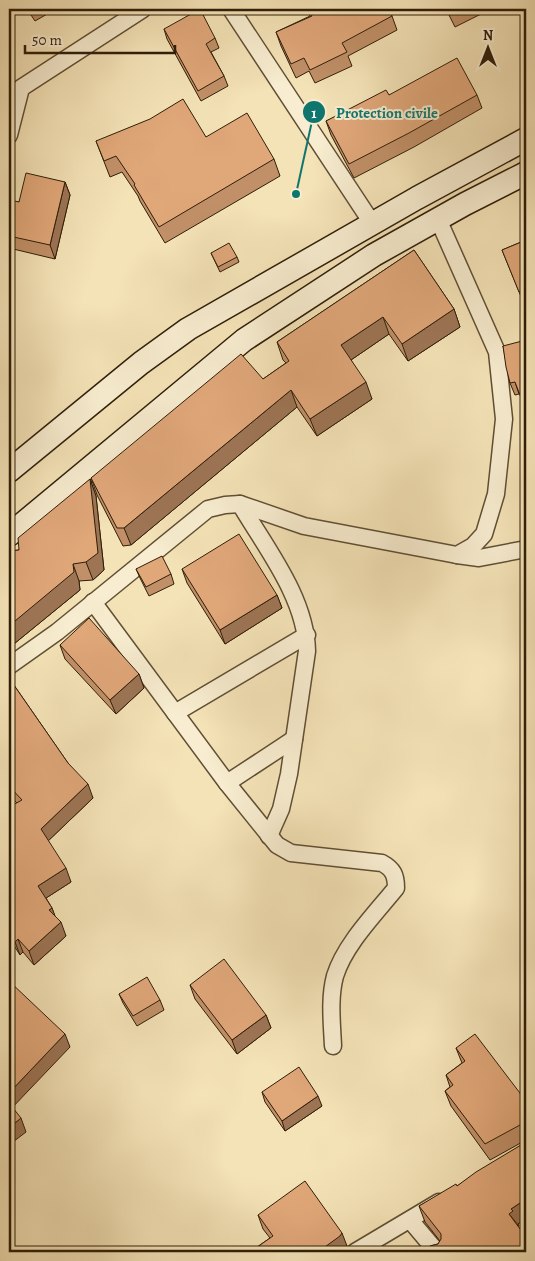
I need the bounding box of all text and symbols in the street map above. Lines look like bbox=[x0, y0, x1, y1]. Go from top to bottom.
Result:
scale bar bbox=[25, 22, 175, 54]
north arrow bbox=[462, 22, 512, 72]
text: N bbox=[483, 26, 493, 45]
text: 50 m bbox=[32, 30, 62, 50]
callout: Protection civile bbox=[301, 97, 448, 127]
text: 1 bbox=[311, 103, 317, 123]
text: Protection civile bbox=[336, 103, 438, 123]

